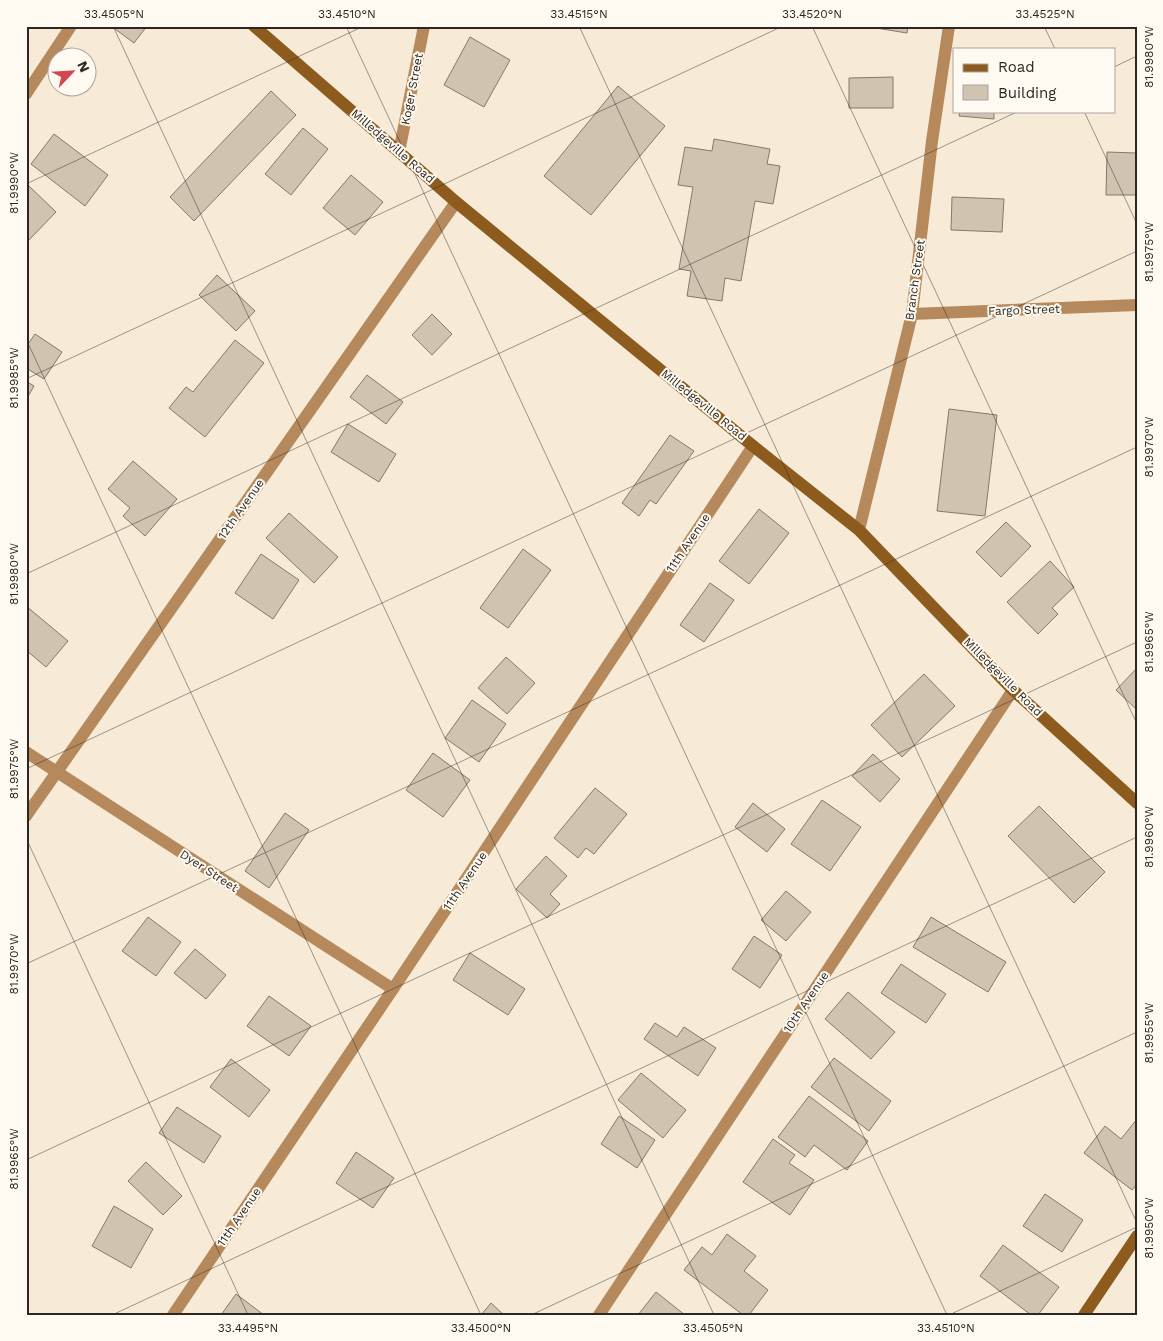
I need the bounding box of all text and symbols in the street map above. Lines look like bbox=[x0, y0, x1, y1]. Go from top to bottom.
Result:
text: 33.4505°N bbox=[84, 7, 144, 21]
text: 33.4510°N bbox=[318, 7, 376, 21]
text: 33.4515°N bbox=[550, 7, 608, 21]
text: 33.4520°N bbox=[782, 7, 842, 21]
text: 33.4525°N bbox=[1015, 7, 1075, 21]
text: 81.9980°W bbox=[1142, 26, 1156, 88]
north arrow bbox=[48, 48, 98, 98]
legend bbox=[953, 48, 1116, 112]
street label: Koger Street bbox=[398, 52, 426, 126]
text: N bbox=[74, 58, 93, 75]
text: Road bbox=[998, 58, 1035, 76]
text: Building bbox=[998, 84, 1056, 102]
street label: Milledgeville Road bbox=[349, 106, 437, 186]
text: 81.9990°W bbox=[7, 152, 21, 214]
text: 81.9975°W bbox=[1142, 221, 1156, 282]
street label: Branch Street bbox=[902, 239, 928, 321]
street label: Fargo Street bbox=[988, 302, 1060, 318]
text: 81.9985°W bbox=[7, 347, 21, 409]
street label: Milledgeville Road bbox=[659, 366, 749, 444]
text: 81.9970°W bbox=[1142, 416, 1156, 477]
street label: 12th Avenue bbox=[215, 476, 267, 542]
street label: 11th Avenue bbox=[663, 511, 713, 575]
text: 81.9980°W bbox=[7, 543, 21, 605]
text: 81.9965°W bbox=[1142, 611, 1156, 673]
street label: Milledgeville Road bbox=[961, 635, 1045, 719]
text: 81.9975°W bbox=[7, 738, 21, 799]
text: 81.9960°W bbox=[1142, 806, 1156, 868]
street label: Dyer Street bbox=[177, 847, 241, 895]
street label: 11th Avenue bbox=[440, 849, 490, 913]
text: 81.9970°W bbox=[7, 933, 21, 994]
street label: 10th Avenue bbox=[780, 969, 832, 1035]
text: 81.9955°W bbox=[1142, 1002, 1156, 1064]
text: 81.9965°W bbox=[7, 1128, 21, 1190]
street label: 11th Avenue bbox=[214, 1185, 264, 1249]
text: 81.9950°W bbox=[1142, 1197, 1156, 1259]
text: 33.4495°N bbox=[218, 1321, 278, 1335]
text: 33.4500°N bbox=[451, 1321, 511, 1335]
text: 33.4505°N bbox=[683, 1321, 743, 1335]
text: 33.4510°N bbox=[917, 1321, 975, 1335]

